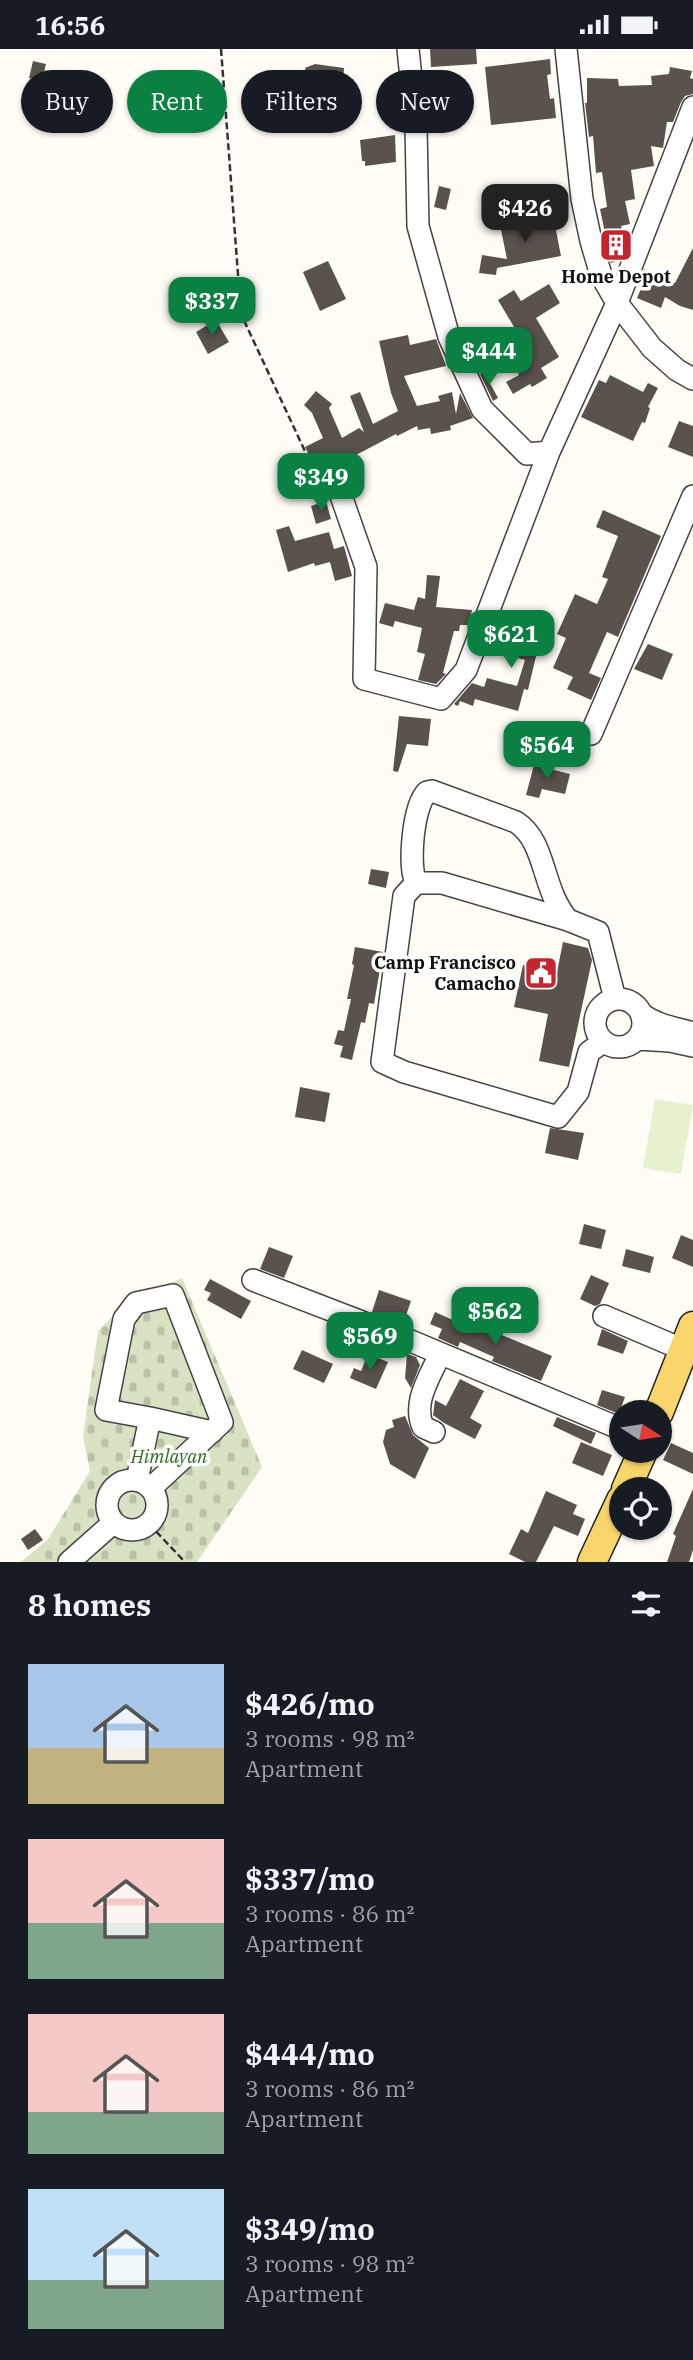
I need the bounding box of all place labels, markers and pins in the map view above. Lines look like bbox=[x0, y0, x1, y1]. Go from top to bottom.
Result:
pin: $426 bbox=[484, 185, 566, 244]
building icon: Home Depot bbox=[597, 226, 635, 264]
place label: Home Depot bbox=[561, 265, 671, 288]
pin: $337 bbox=[171, 278, 253, 337]
pin: $444 bbox=[448, 327, 530, 387]
pin: $349 bbox=[280, 454, 362, 513]
pin: $621 bbox=[470, 611, 552, 670]
pin: $564 bbox=[506, 721, 588, 781]
place label: Camp Francisco Camacho bbox=[374, 951, 516, 995]
public building icon: Camp Francisco Camacho bbox=[522, 954, 560, 992]
pin: $562 bbox=[454, 1287, 536, 1347]
pin: $569 bbox=[329, 1313, 411, 1372]

